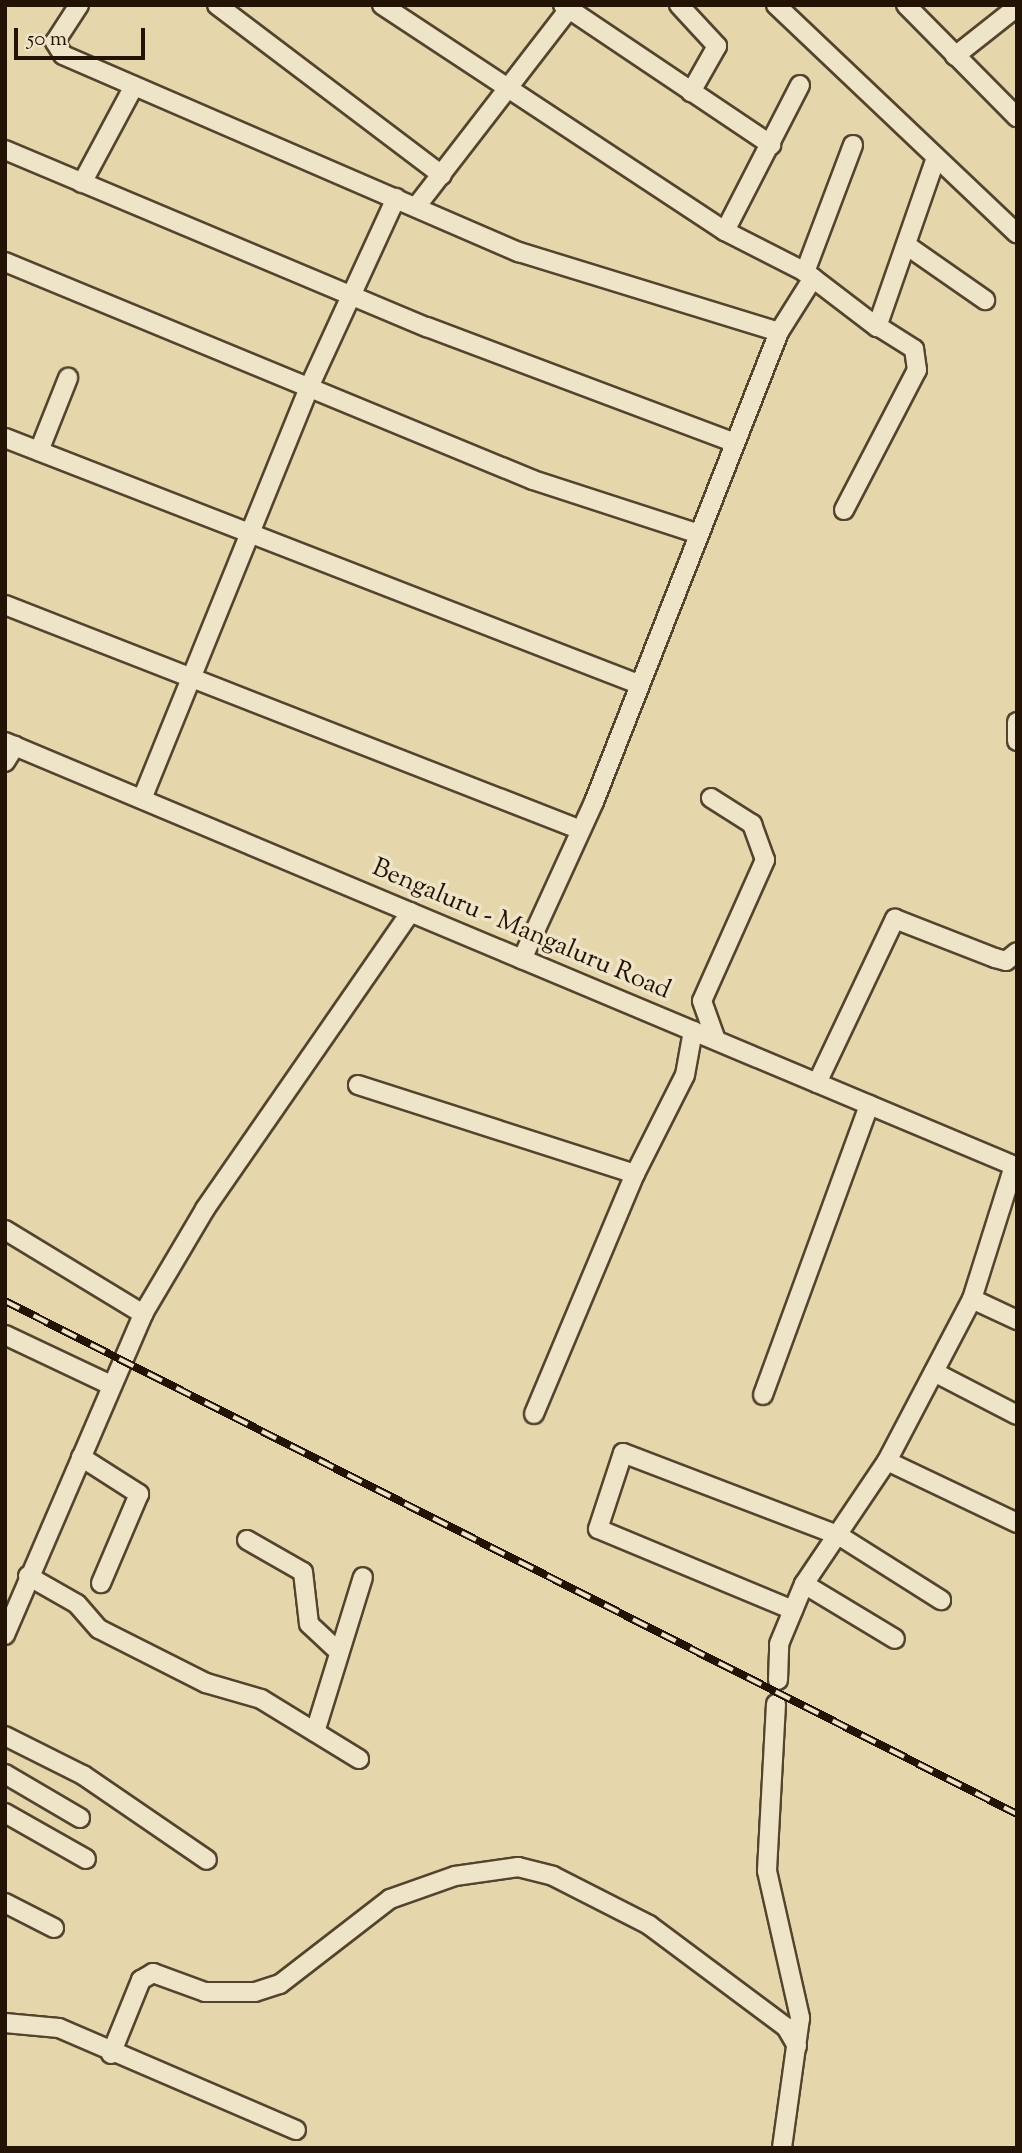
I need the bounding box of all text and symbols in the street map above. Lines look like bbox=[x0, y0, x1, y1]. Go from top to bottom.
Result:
scale bar bbox=[18, 14, 149, 58]
text: 50 m bbox=[27, 25, 67, 55]
street label: Bengaluru - Mangaluru Road bbox=[367, 853, 675, 1007]

